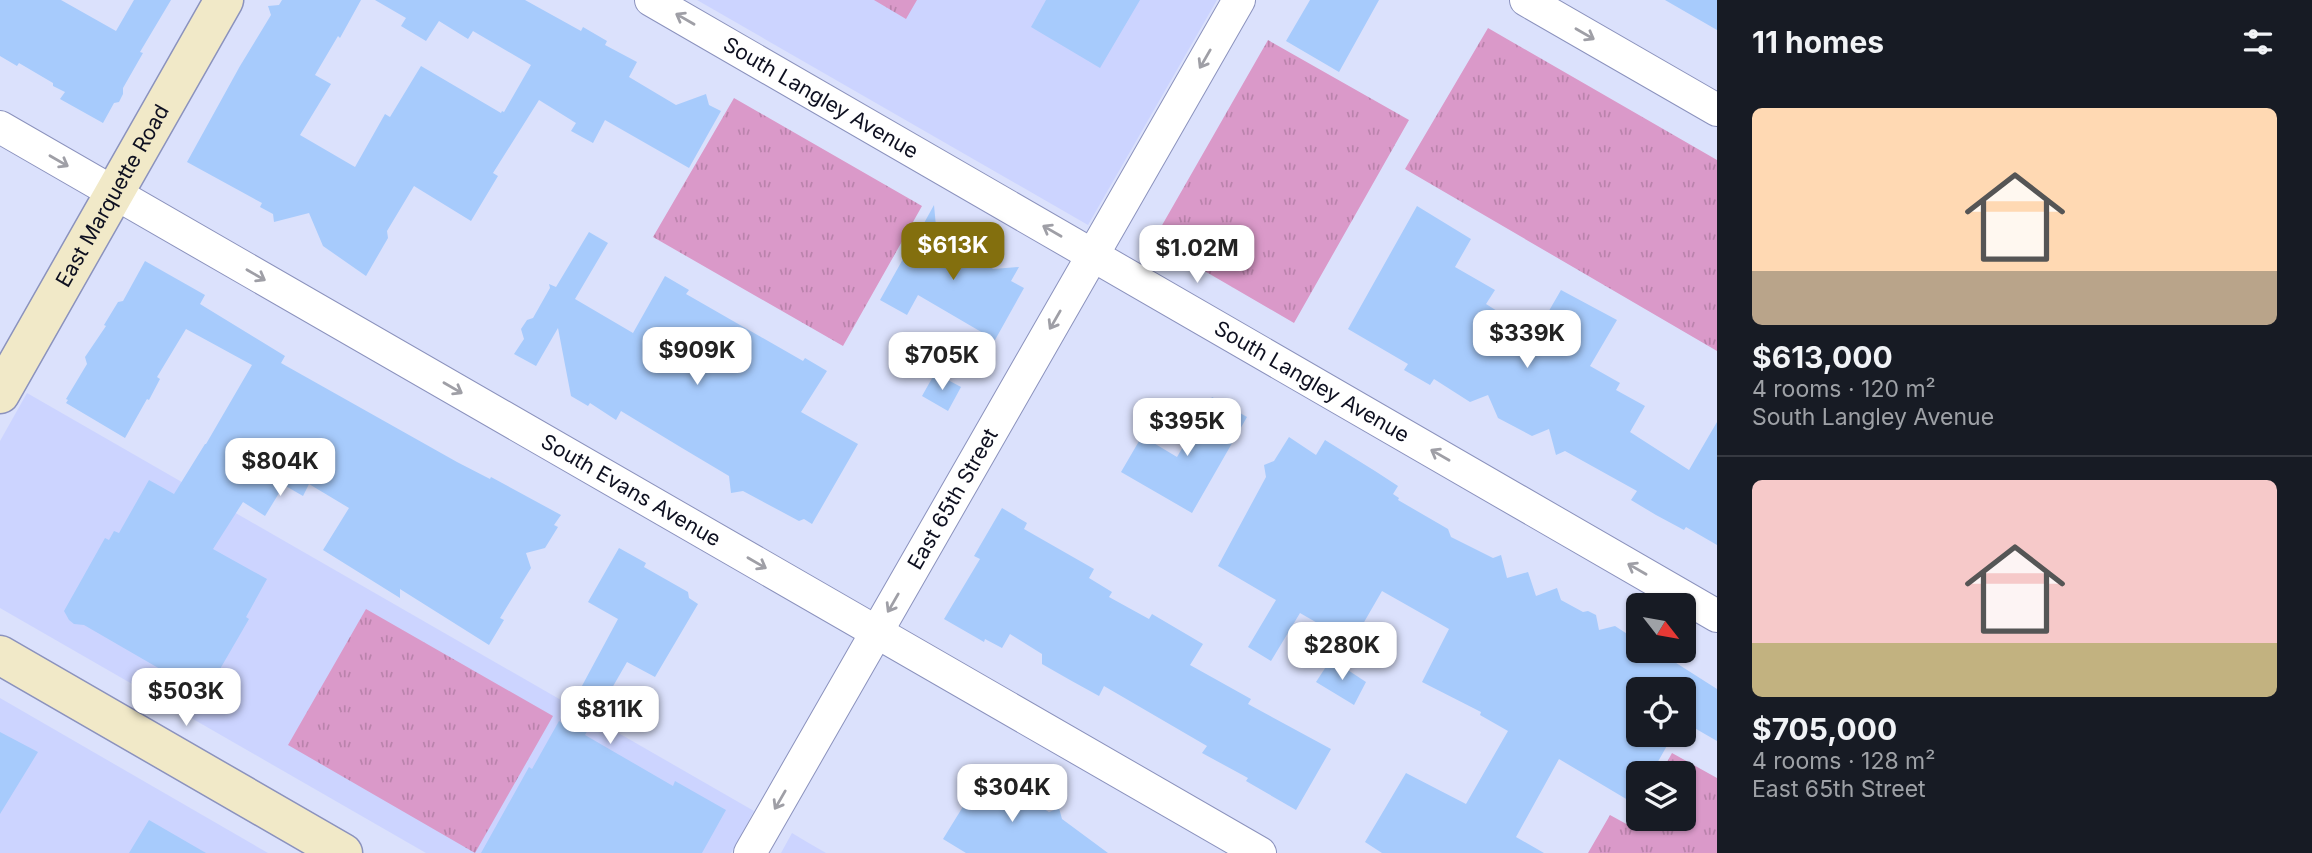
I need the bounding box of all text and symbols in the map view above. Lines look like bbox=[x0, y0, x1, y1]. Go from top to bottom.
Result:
one-way arrow bbox=[675, 12, 695, 26]
icon: filters bbox=[2239, 23, 2277, 61]
text: 11 homes bbox=[1752, 24, 1884, 60]
one-way arrow bbox=[1575, 27, 1595, 41]
street label: South Langley Avenue bbox=[719, 31, 923, 164]
one-way arrow bbox=[1198, 49, 1212, 69]
street label: East Marquette Road bbox=[50, 100, 174, 291]
icon: home bbox=[1952, 154, 2078, 280]
one-way arrow bbox=[49, 155, 69, 169]
pin: $613K bbox=[904, 222, 1002, 282]
one-way arrow bbox=[1042, 224, 1062, 238]
pin: $1.02M bbox=[1140, 226, 1254, 285]
text: $613K bbox=[917, 231, 989, 259]
text: $1.02M bbox=[1155, 234, 1239, 262]
one-way arrow bbox=[246, 268, 266, 282]
one-way arrow bbox=[1048, 310, 1062, 330]
pin: $339K bbox=[1478, 310, 1576, 370]
street label: South Langley Avenue bbox=[1210, 315, 1414, 447]
text: $339K bbox=[1489, 319, 1565, 347]
pin: $909K bbox=[648, 328, 746, 387]
pin: $705K bbox=[893, 332, 991, 392]
text: $909K bbox=[659, 336, 736, 364]
text: $613,000 bbox=[1752, 339, 1893, 375]
text: $705K bbox=[905, 341, 979, 369]
text: 4 rooms · 120 m² bbox=[1752, 375, 1936, 403]
one-way arrow bbox=[443, 382, 463, 396]
pin: $395K bbox=[1138, 398, 1236, 458]
text: South Langley Avenue bbox=[1752, 403, 1994, 431]
text: $395K bbox=[1149, 407, 1225, 435]
street label: East 65th Street bbox=[902, 424, 1003, 574]
street label: South Evans Avenue bbox=[537, 428, 725, 552]
pin: $804K bbox=[231, 438, 329, 498]
text: $804K bbox=[241, 447, 319, 475]
one-way arrow bbox=[1430, 448, 1450, 462]
icon: home bbox=[1952, 526, 2078, 652]
one-way arrow bbox=[746, 556, 766, 570]
one-way arrow bbox=[1627, 562, 1647, 576]
one-way arrow bbox=[886, 592, 900, 612]
north arrow bbox=[1626, 593, 1696, 663]
map controls bbox=[1626, 593, 1696, 831]
pin: $280K bbox=[1293, 622, 1391, 682]
text: $280K bbox=[1304, 631, 1380, 659]
pin: $503K bbox=[137, 668, 235, 728]
text: $503K bbox=[148, 677, 224, 705]
button: locate bbox=[1626, 677, 1696, 747]
pin: $811K bbox=[561, 686, 659, 746]
text: $811K bbox=[577, 695, 643, 723]
text: $705,000 bbox=[1752, 711, 1897, 747]
text: 4 rooms · 128 m² bbox=[1752, 747, 1935, 775]
button: layers bbox=[1626, 761, 1696, 831]
pin: $304K bbox=[963, 764, 1061, 824]
text: $304K bbox=[973, 773, 1051, 801]
text: East 65th Street bbox=[1752, 775, 1926, 803]
one-way arrow bbox=[773, 789, 786, 810]

